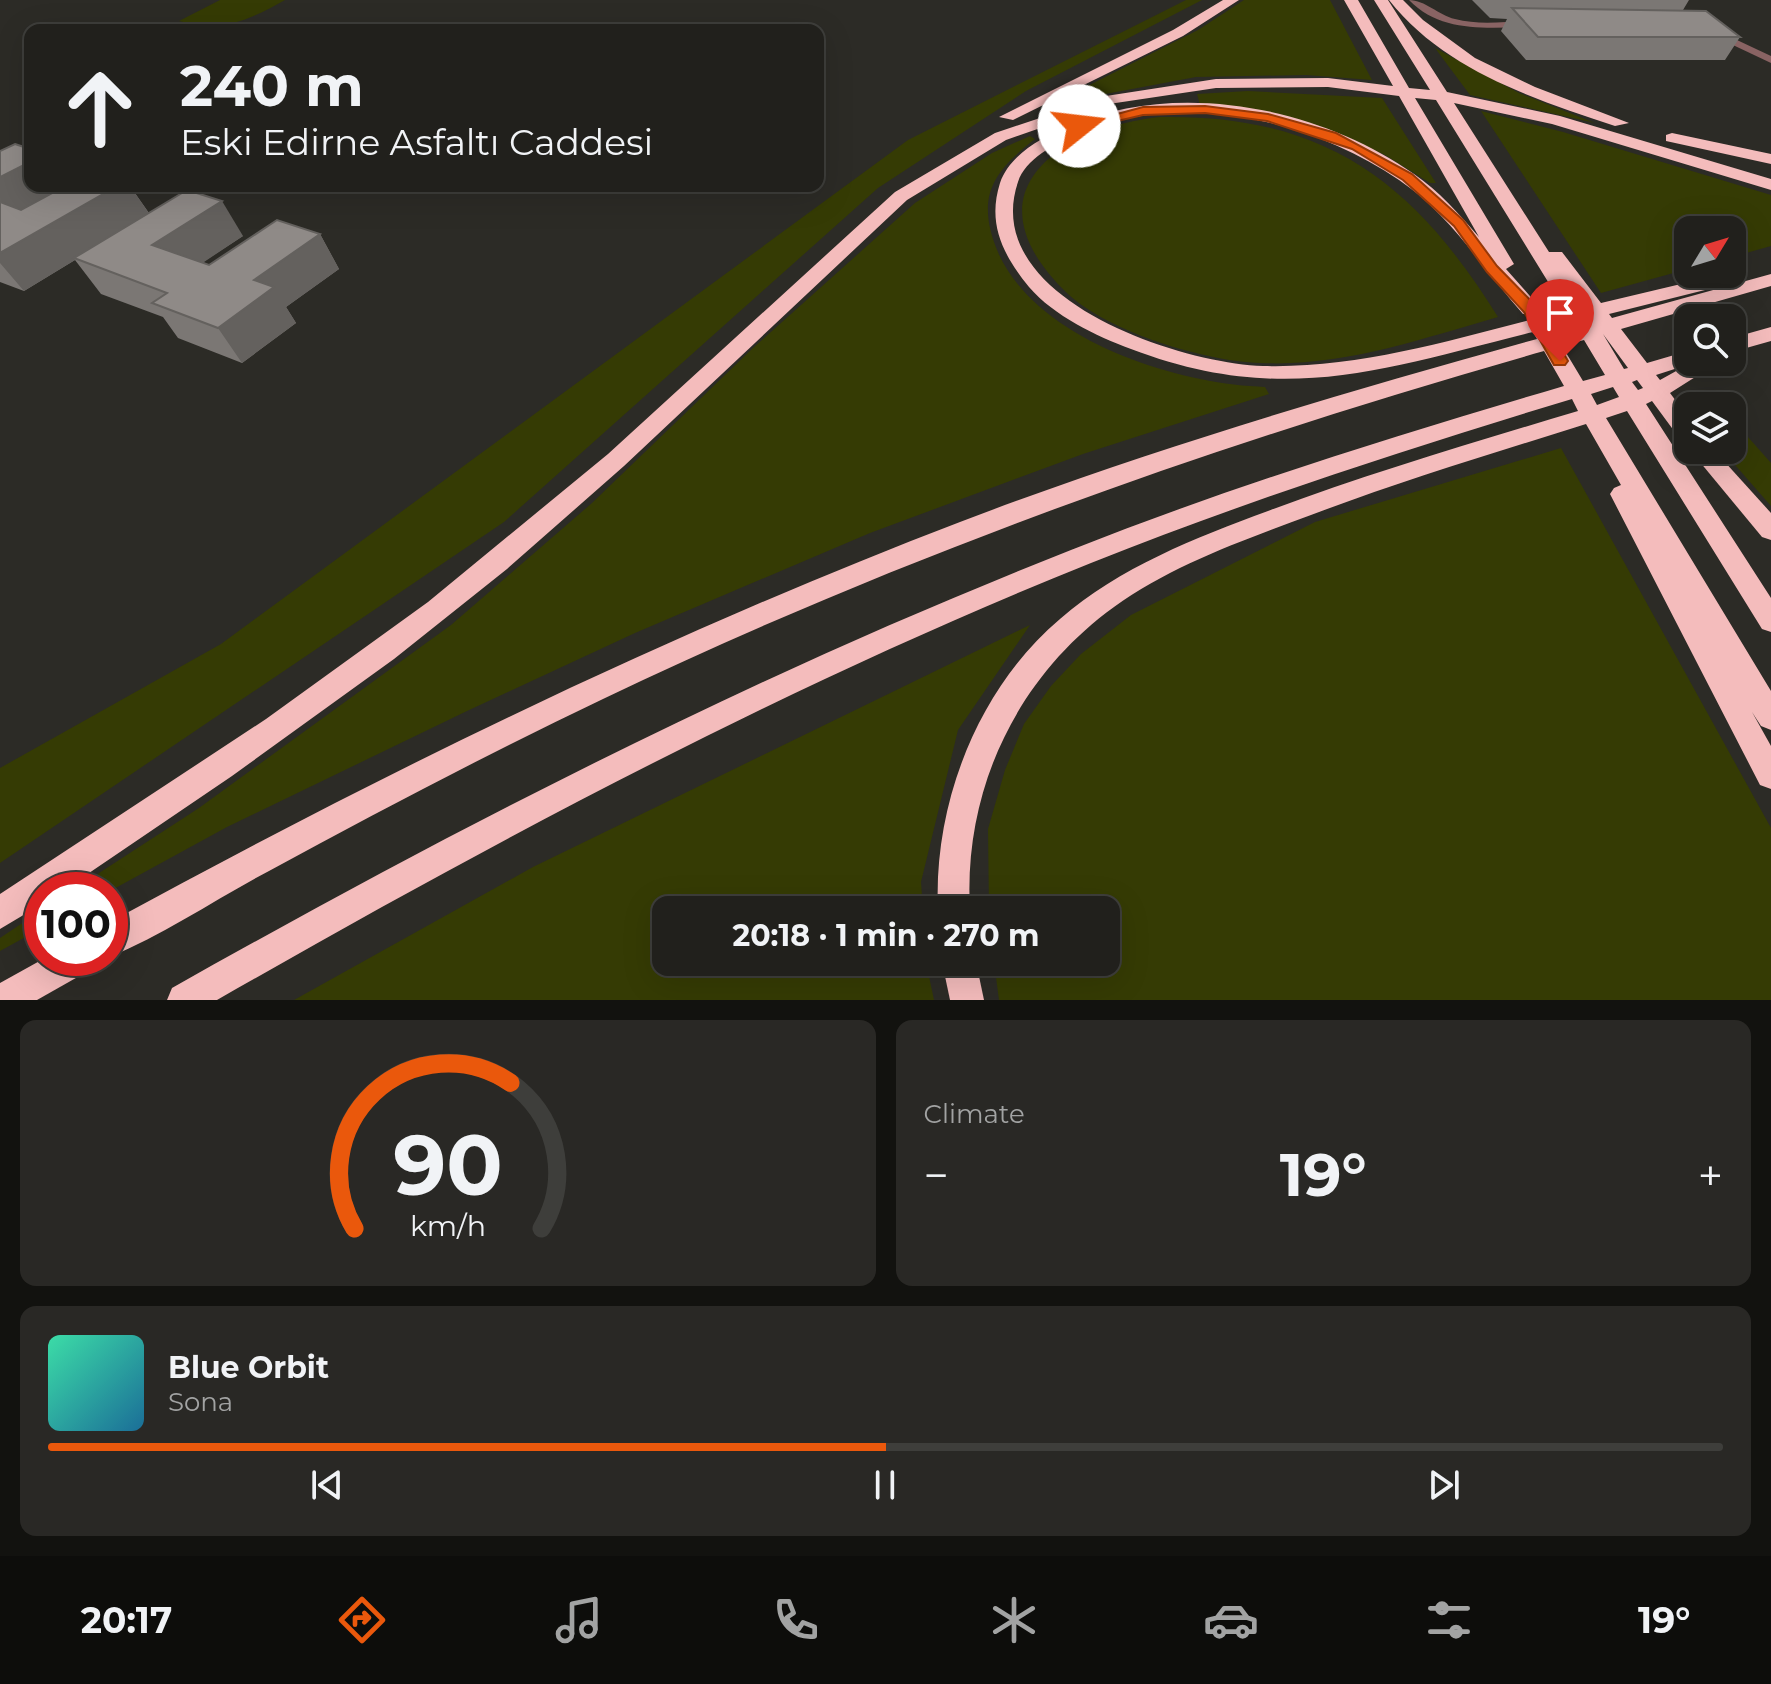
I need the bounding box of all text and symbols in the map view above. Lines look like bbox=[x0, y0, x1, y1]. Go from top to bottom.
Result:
text: 240 m bbox=[180, 52, 364, 120]
icon: ahead bbox=[48, 56, 152, 160]
position arrow bbox=[1037, 84, 1121, 168]
text: Eski Edirne Asfaltı Caddesi bbox=[180, 120, 653, 164]
north arrow bbox=[1674, 216, 1746, 288]
map controls bbox=[1674, 216, 1746, 464]
pin bbox=[1526, 279, 1594, 361]
icon: arrive bbox=[1538, 291, 1582, 335]
button: search bbox=[1674, 304, 1746, 376]
button: layers bbox=[1674, 392, 1746, 464]
speed limit sign: 100 bbox=[24, 872, 128, 976]
text: 20:18 · 1 min · 270 m bbox=[732, 917, 1040, 954]
text: Climate bbox=[924, 1098, 1025, 1130]
text: 90 bbox=[393, 1114, 502, 1216]
text: 19° bbox=[1280, 1138, 1367, 1211]
text: − bbox=[924, 1148, 949, 1202]
text: + bbox=[1698, 1148, 1723, 1202]
text: km/h bbox=[410, 1208, 486, 1243]
text: Blue Orbit bbox=[168, 1349, 329, 1386]
text: Sona bbox=[168, 1386, 233, 1418]
icon: previous bbox=[305, 1463, 349, 1507]
icon: pause bbox=[863, 1463, 907, 1507]
icon: next bbox=[1422, 1463, 1466, 1507]
icon: directions bbox=[334, 1592, 390, 1648]
icon: music bbox=[551, 1592, 607, 1648]
icon: phone bbox=[768, 1592, 824, 1648]
icon: climate bbox=[986, 1592, 1042, 1648]
icon: car bbox=[1203, 1592, 1259, 1648]
icon: filters bbox=[1421, 1592, 1477, 1648]
text: 20:17 bbox=[81, 1598, 172, 1642]
text: 19° bbox=[1638, 1598, 1690, 1642]

